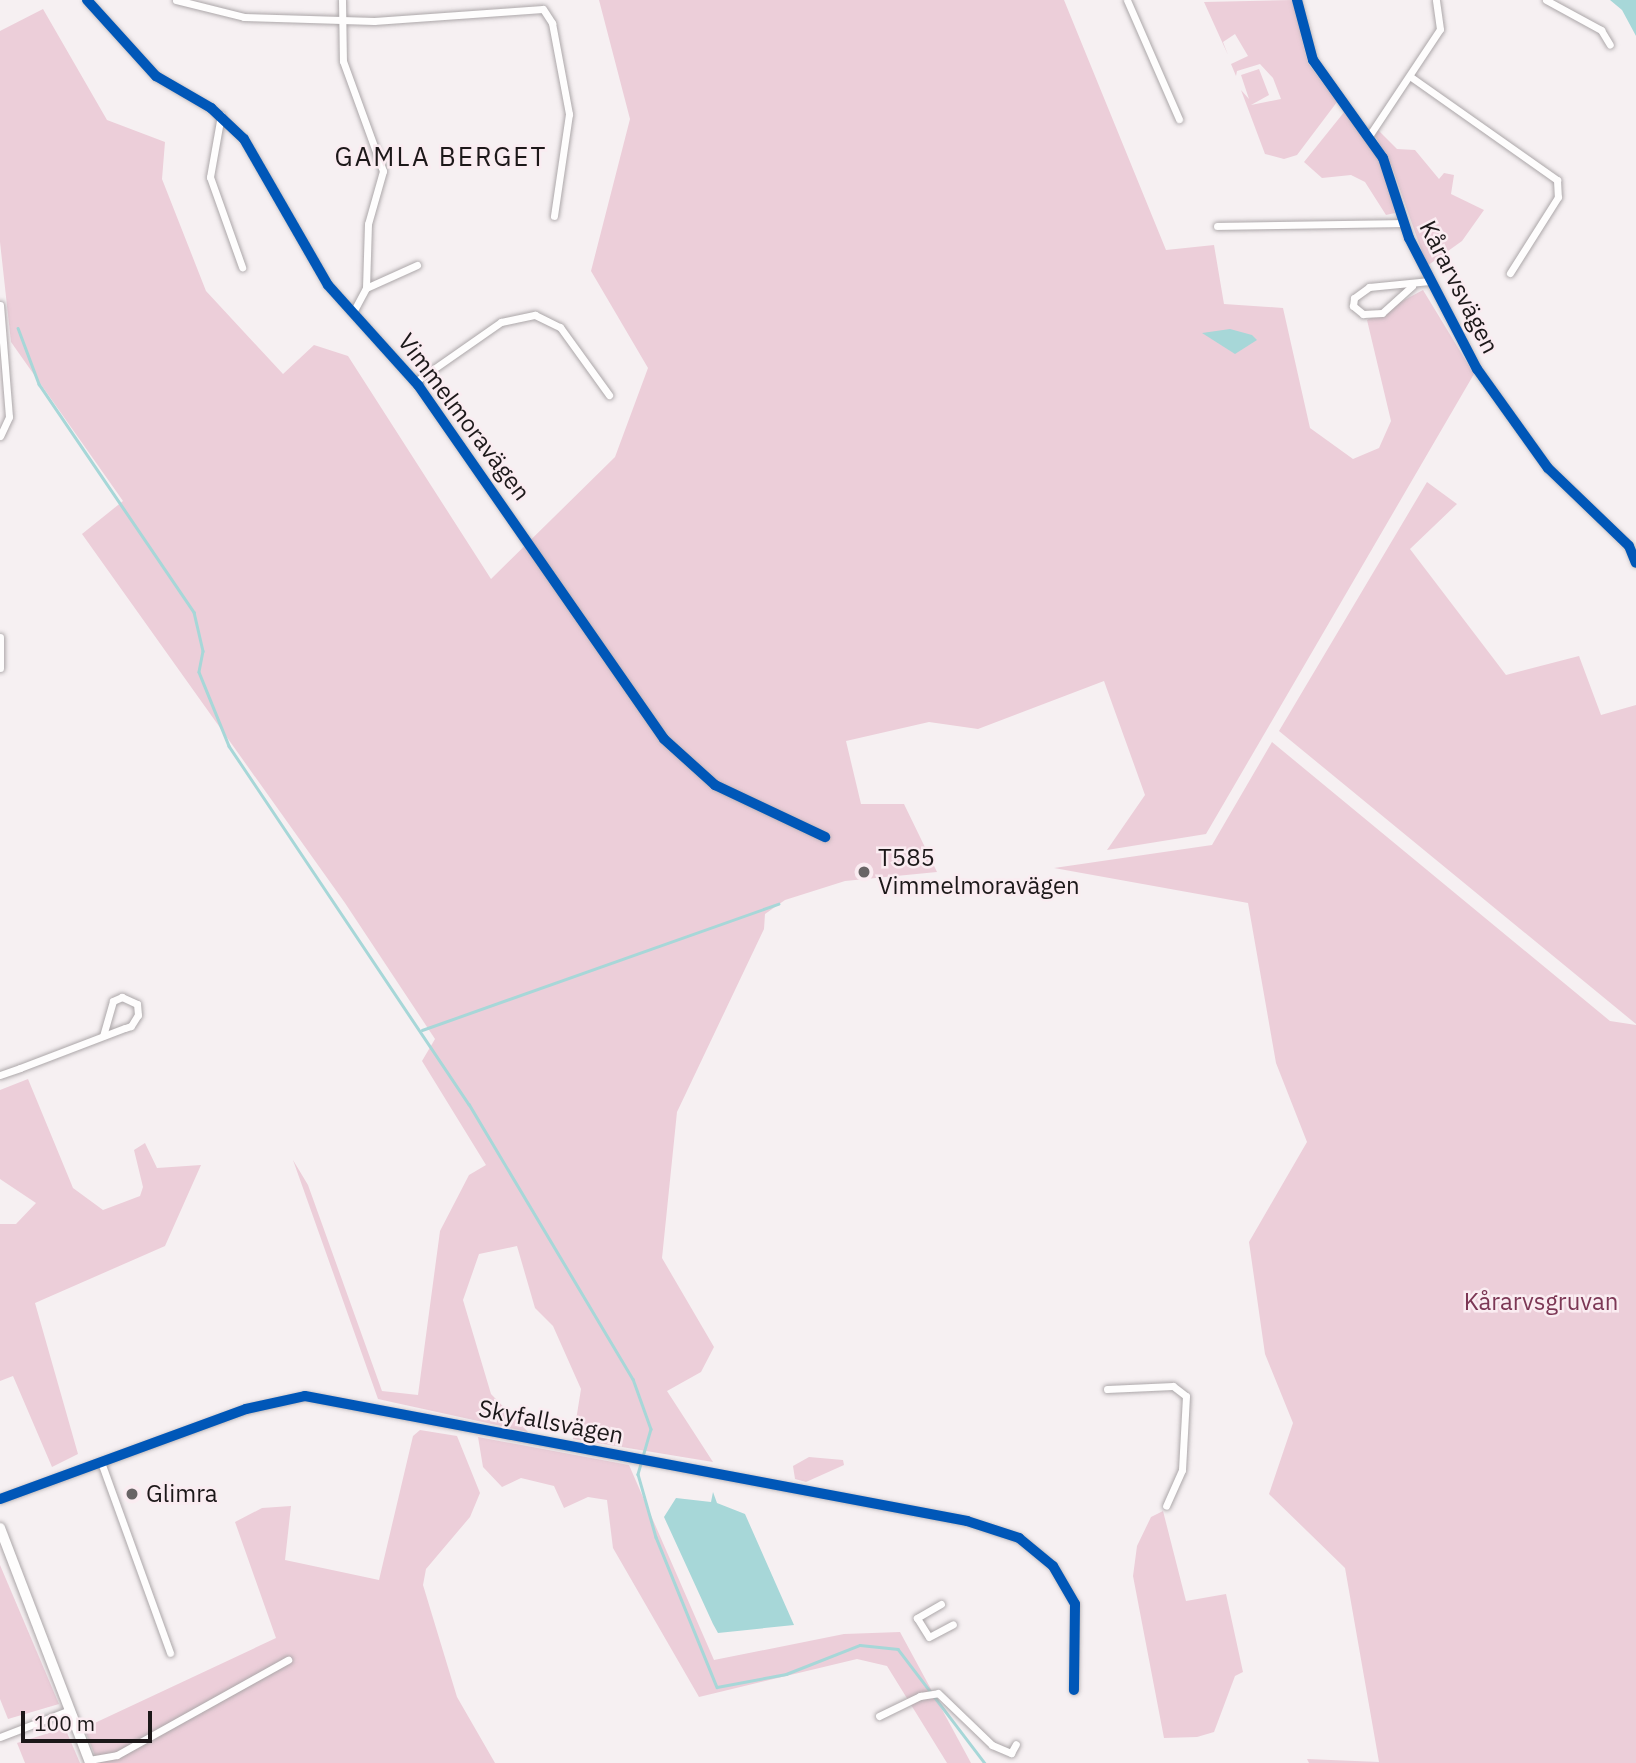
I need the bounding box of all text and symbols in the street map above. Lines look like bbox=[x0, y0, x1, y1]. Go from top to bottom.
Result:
district label: GAMLA BERGET bbox=[336, 141, 546, 173]
street label: Kårarvsvägen bbox=[1413, 216, 1505, 358]
street label: Vimmelmoravägen bbox=[392, 328, 536, 506]
place label: T585 Vimmelmoravägen bbox=[878, 844, 1080, 900]
marker: T585 Vimmelmoravägen bbox=[856, 864, 872, 880]
park label: Kårarvsgruvan bbox=[1464, 1288, 1618, 1316]
street label: Skyfallsvägen bbox=[476, 1394, 626, 1450]
place label: Glimra bbox=[146, 1480, 218, 1508]
marker: Glimra bbox=[124, 1486, 140, 1502]
scale bar bbox=[24, 1696, 156, 1740]
text: 100 m bbox=[34, 1709, 95, 1737]

